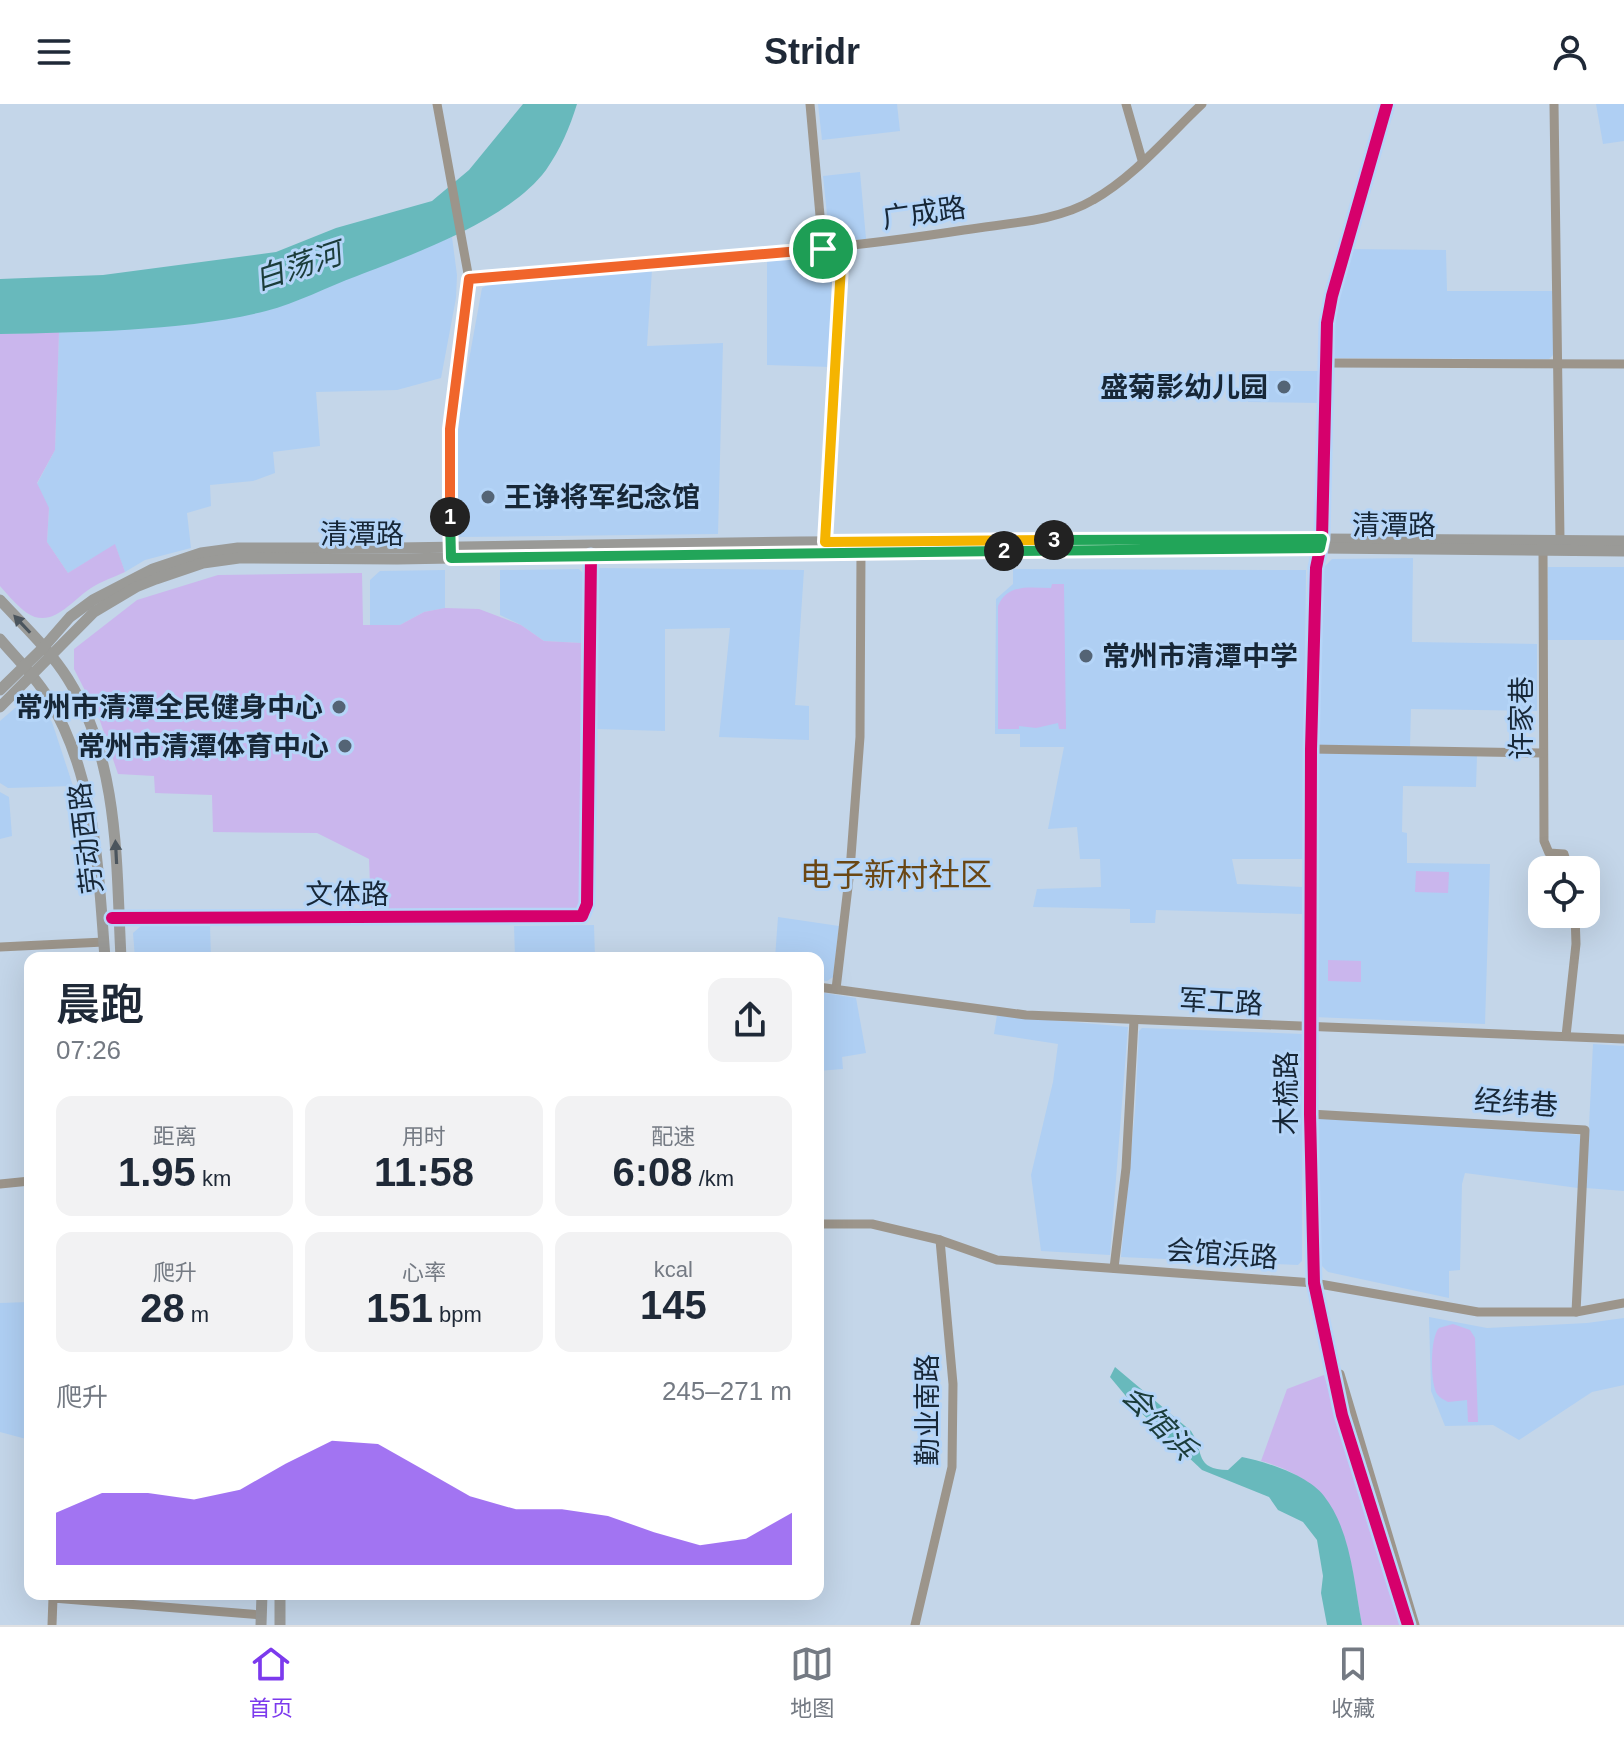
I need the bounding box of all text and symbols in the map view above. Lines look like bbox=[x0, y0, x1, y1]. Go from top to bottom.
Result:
icon: menu bbox=[32, 30, 76, 74]
icon: person bbox=[1548, 30, 1592, 74]
text: Stridr bbox=[764, 31, 860, 72]
street label: 广成路 bbox=[880, 192, 968, 234]
pin bbox=[789, 215, 857, 283]
icon: arrive bbox=[801, 227, 845, 271]
water label: 白荡河 bbox=[250, 235, 351, 296]
place label: 盛菊影幼儿园 bbox=[1100, 372, 1268, 403]
marker: 盛菊影幼儿园 bbox=[1275, 378, 1293, 396]
place label: 王诤将军纪念馆 bbox=[504, 482, 700, 513]
marker: 王诤将军纪念馆 bbox=[479, 488, 497, 506]
pin: 1 bbox=[430, 497, 470, 537]
text: 1 bbox=[444, 504, 456, 529]
street label: 清潭路 bbox=[1352, 510, 1436, 541]
street label: 清潭路 bbox=[320, 519, 404, 550]
pin: 3 bbox=[1034, 520, 1074, 560]
text: 3 bbox=[1048, 527, 1060, 552]
pin: 2 bbox=[984, 531, 1024, 571]
text: 2 bbox=[998, 538, 1010, 563]
one-way arrow bbox=[13, 614, 31, 633]
place label: 常州市清潭中学 bbox=[1102, 641, 1298, 672]
marker: 常州市清潭中学 bbox=[1077, 647, 1095, 665]
street label: 许家巷 bbox=[1506, 676, 1537, 760]
place label: 常州市清潭全民健身中心 bbox=[15, 692, 323, 723]
marker: 常州市清潭全民健身中心 bbox=[330, 698, 348, 716]
place label: 常州市清潭体育中心 bbox=[77, 731, 329, 762]
marker: 常州市清潭体育中心 bbox=[336, 737, 354, 755]
street label: 劳动西路 bbox=[64, 781, 108, 895]
one-way arrow bbox=[110, 839, 123, 864]
map controls bbox=[1528, 856, 1600, 928]
button: locate bbox=[1528, 856, 1600, 928]
district label: 电子新村社区 bbox=[800, 857, 992, 893]
street label: 文体路 bbox=[305, 879, 389, 910]
button: share bbox=[708, 978, 792, 1062]
text: 晨跑 bbox=[56, 980, 144, 1029]
street label: 军工路 bbox=[1178, 984, 1264, 1020]
text: 07:26 bbox=[56, 1035, 121, 1065]
street label: 木梳路 bbox=[1271, 1051, 1302, 1135]
street label: 经纬巷 bbox=[1473, 1085, 1559, 1121]
text: 距离 bbox=[153, 1124, 197, 1149]
text: 用时 bbox=[402, 1124, 446, 1149]
text: 配速 bbox=[651, 1124, 695, 1149]
text: 1.95 bbox=[118, 1150, 196, 1194]
text: 11:58 bbox=[374, 1150, 474, 1194]
text: 6:08 bbox=[613, 1150, 693, 1194]
text: km bbox=[196, 1166, 231, 1191]
text: /km bbox=[693, 1166, 734, 1191]
street label: 会馆浜路 bbox=[1165, 1235, 1279, 1273]
text: kcal bbox=[654, 1257, 693, 1282]
text: 爬升 bbox=[153, 1260, 197, 1285]
text: 心率 bbox=[402, 1260, 446, 1285]
text: 145 bbox=[640, 1283, 707, 1327]
text: 28 bbox=[140, 1286, 185, 1330]
text: 151 bbox=[366, 1286, 433, 1330]
text: m bbox=[185, 1302, 209, 1327]
text: bpm bbox=[433, 1302, 482, 1327]
street label: 勤业南路 bbox=[912, 1354, 943, 1466]
text: 245–271 m bbox=[662, 1376, 792, 1406]
water label: 会馆浜 bbox=[1116, 1378, 1204, 1468]
text: 爬升 bbox=[56, 1382, 108, 1412]
tab: 首页 bbox=[249, 1642, 293, 1722]
tab: 地图 bbox=[790, 1642, 834, 1722]
tab: 收藏 bbox=[1331, 1642, 1375, 1722]

